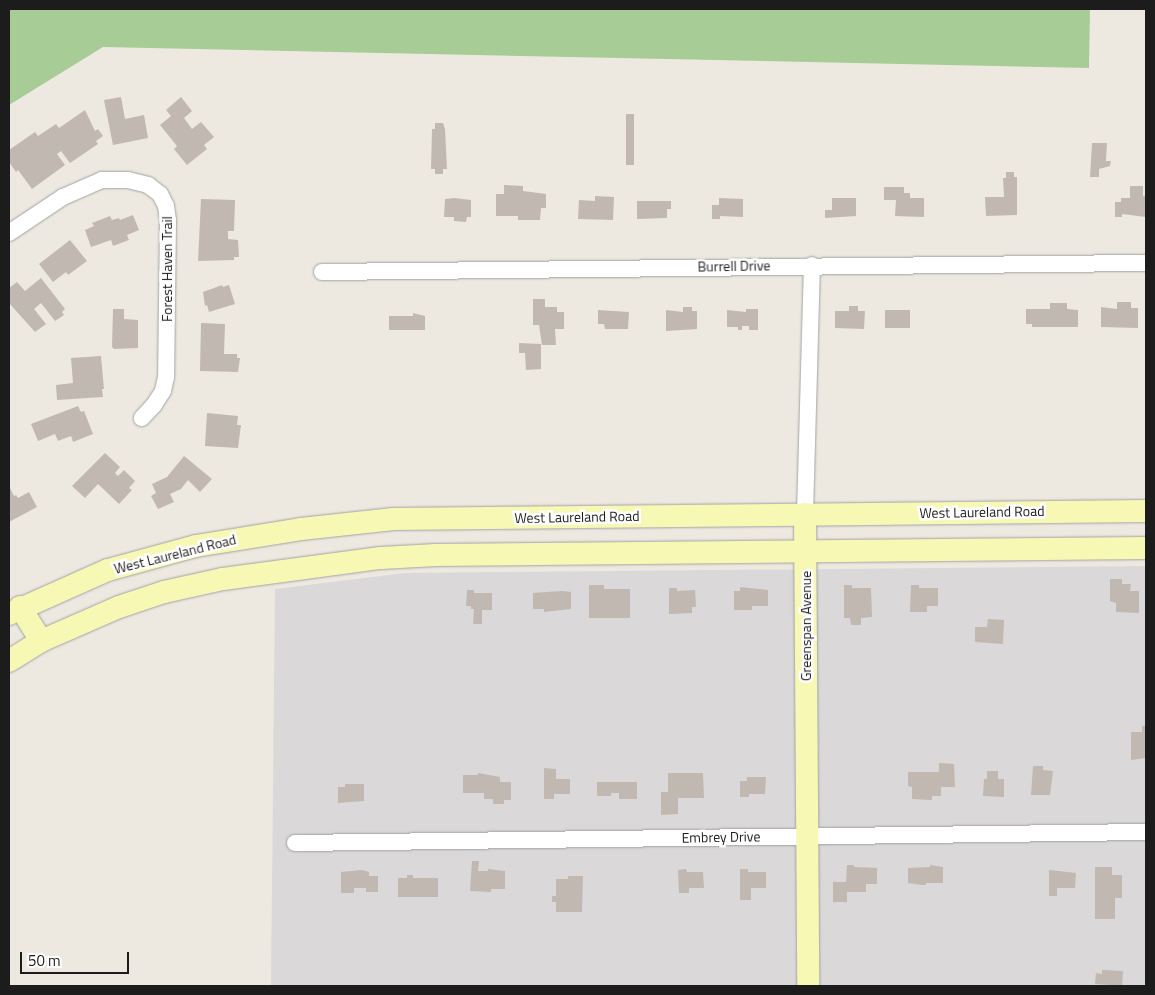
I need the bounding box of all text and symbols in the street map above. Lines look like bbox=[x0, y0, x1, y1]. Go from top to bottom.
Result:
street label: Forest Haven Trail bbox=[159, 216, 175, 322]
street label: Burrell Drive bbox=[697, 257, 771, 275]
street label: West Laureland Road bbox=[919, 503, 1045, 521]
street label: West Laureland Road bbox=[514, 508, 640, 526]
street label: West Laureland Road bbox=[112, 531, 238, 577]
street label: Greenspan Avenue bbox=[798, 571, 814, 681]
street label: Embrey Drive bbox=[681, 828, 761, 846]
scale bar bbox=[22, 942, 131, 974]
text: 50 m bbox=[28, 949, 61, 972]

